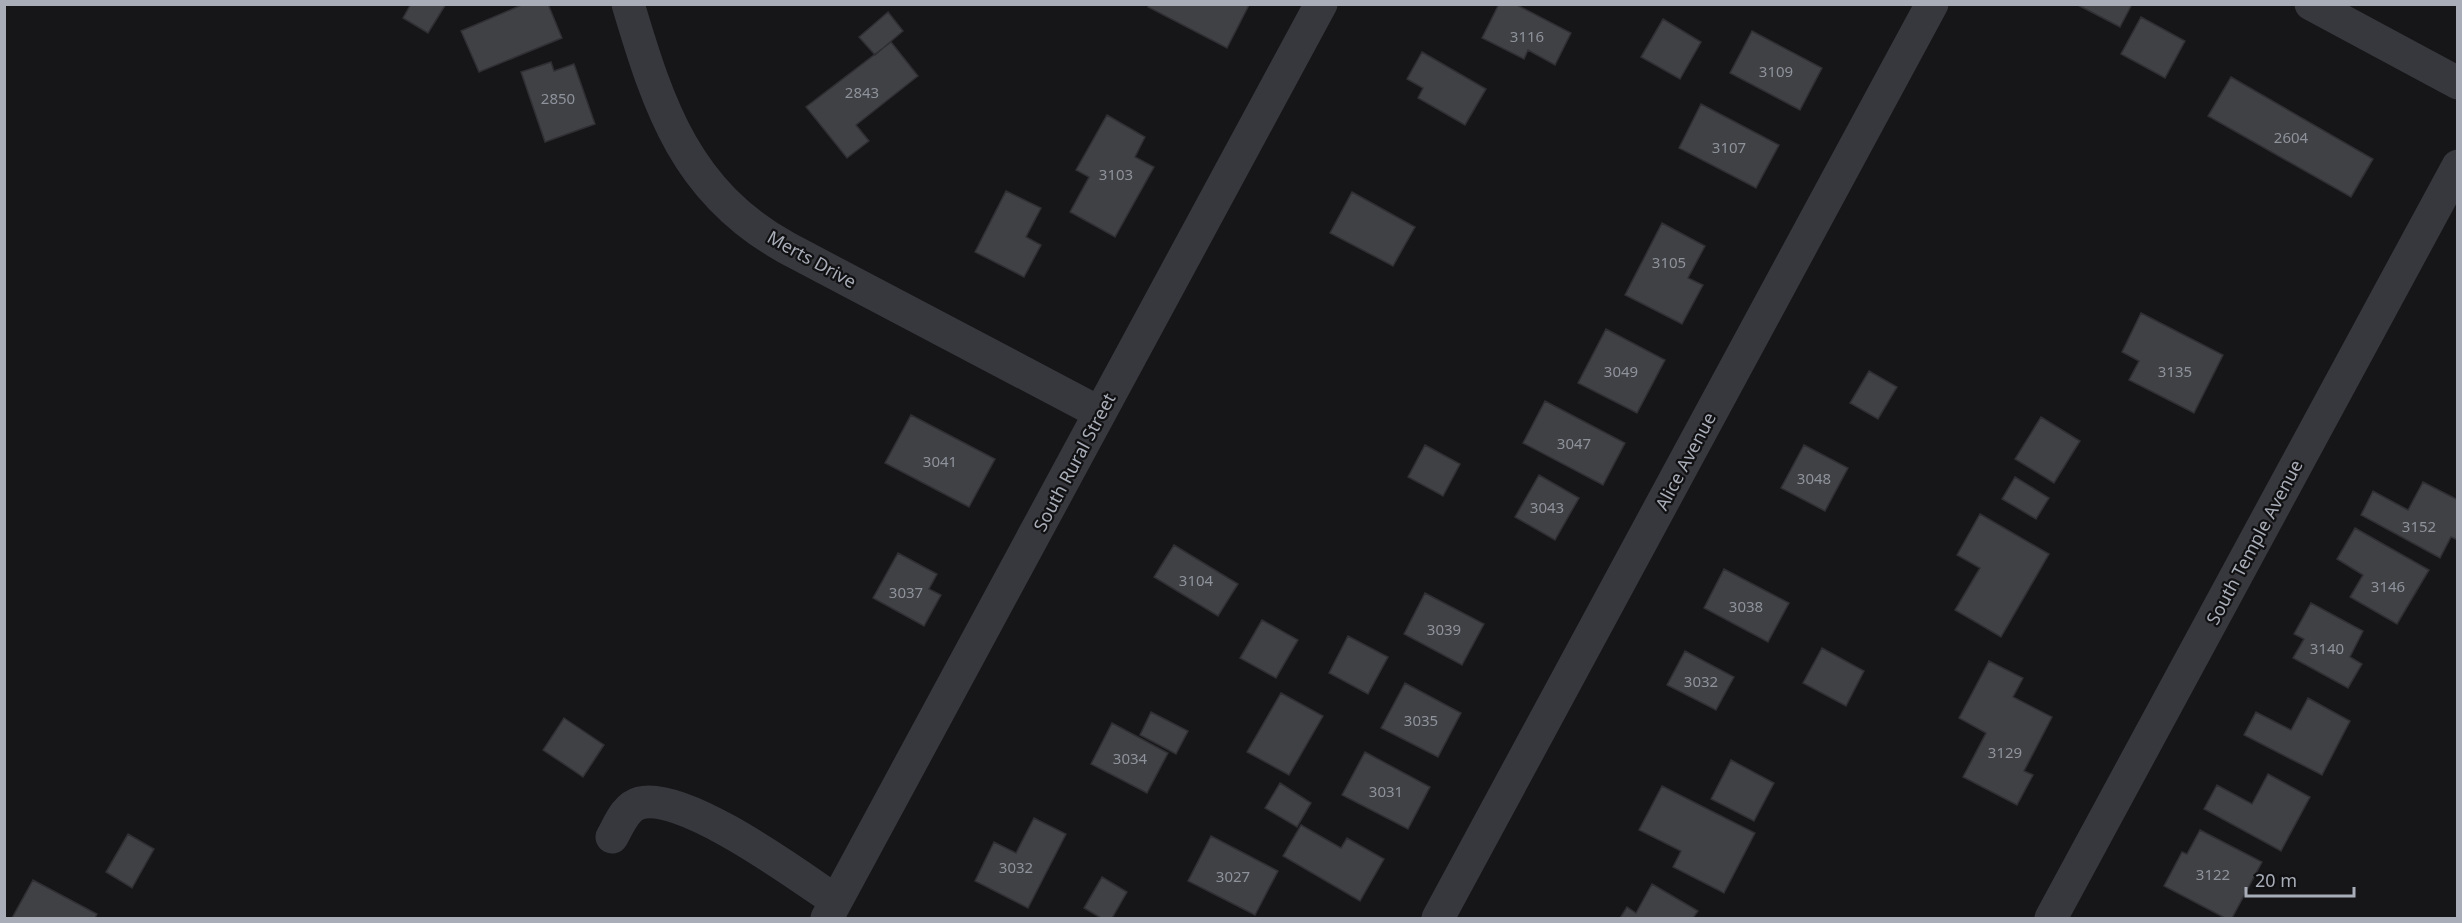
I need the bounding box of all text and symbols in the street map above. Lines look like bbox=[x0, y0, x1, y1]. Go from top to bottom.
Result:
house number: 3116 bbox=[1510, 26, 1544, 46]
house number: 3109 bbox=[1759, 61, 1793, 81]
house number: 2843 bbox=[845, 82, 879, 102]
house number: 2850 bbox=[541, 88, 575, 108]
house number: 2604 bbox=[2274, 127, 2309, 147]
house number: 3107 bbox=[1712, 137, 1746, 157]
house number: 3103 bbox=[1099, 164, 1133, 184]
street label: Merts Drive bbox=[763, 225, 861, 293]
house number: 3105 bbox=[1652, 252, 1686, 272]
house number: 3049 bbox=[1604, 361, 1638, 381]
house number: 3135 bbox=[2158, 361, 2192, 381]
street label: South Rural Street bbox=[1027, 388, 1121, 535]
street label: Alice Avenue bbox=[1649, 408, 1721, 514]
house number: 3047 bbox=[1557, 433, 1591, 453]
house number: 3041 bbox=[923, 451, 957, 471]
street label: South Temple Avenue bbox=[2200, 455, 2308, 629]
house number: 3048 bbox=[1797, 468, 1831, 488]
house number: 3043 bbox=[1530, 497, 1564, 517]
house number: 3152 bbox=[2402, 516, 2436, 536]
house number: 3104 bbox=[1179, 570, 1214, 590]
house number: 3146 bbox=[2371, 576, 2405, 596]
house number: 3037 bbox=[889, 582, 923, 602]
house number: 3038 bbox=[1729, 596, 1763, 616]
house number: 3039 bbox=[1427, 619, 1461, 639]
house number: 3140 bbox=[2310, 638, 2344, 658]
house number: 3032 bbox=[1684, 671, 1718, 691]
house number: 3035 bbox=[1404, 710, 1438, 730]
house number: 3129 bbox=[1988, 742, 2022, 762]
house number: 3034 bbox=[1113, 748, 1148, 768]
house number: 3031 bbox=[1369, 781, 1403, 801]
house number: 3032 bbox=[999, 857, 1033, 877]
scale bar bbox=[2246, 860, 2354, 898]
house number: 3122 bbox=[2196, 864, 2230, 884]
house number: 3027 bbox=[1216, 866, 1250, 886]
text: 20 m bbox=[2255, 868, 2297, 892]

